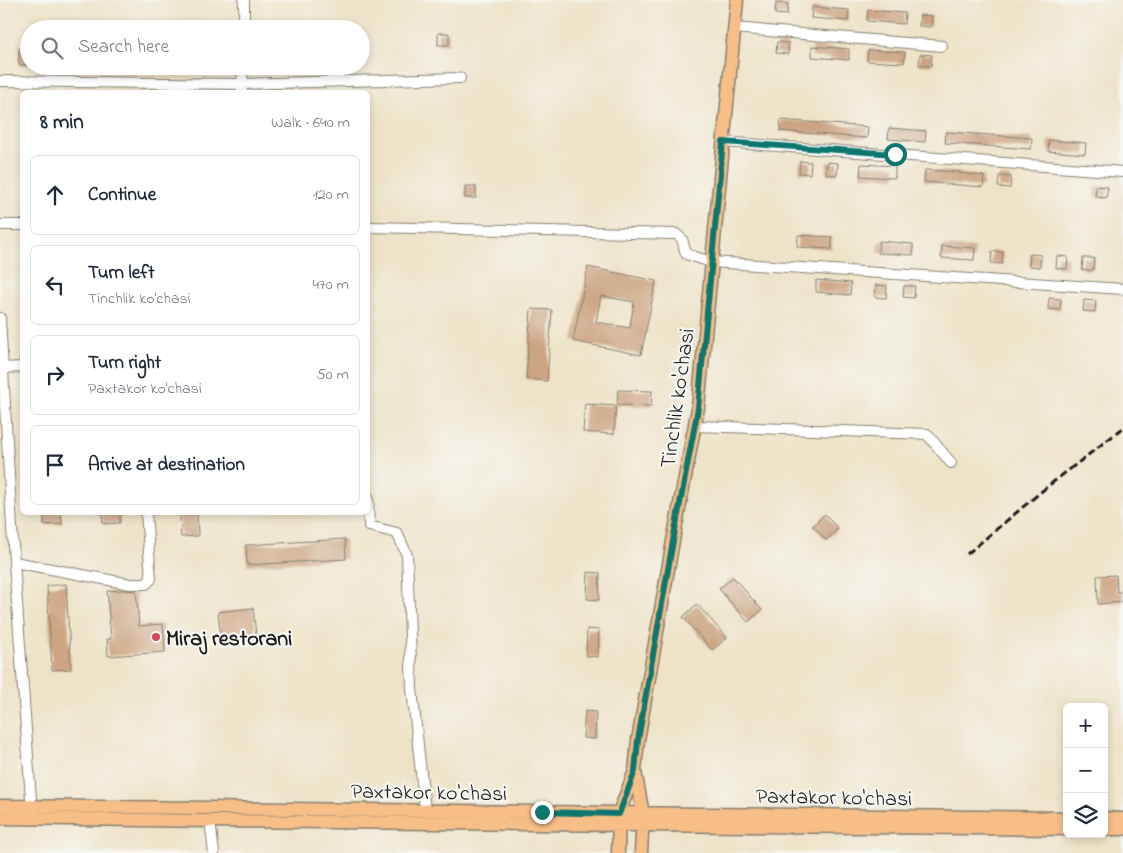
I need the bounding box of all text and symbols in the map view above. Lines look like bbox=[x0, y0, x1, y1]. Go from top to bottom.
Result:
search box bbox=[20, 20, 370, 75]
icon: search bbox=[38, 34, 66, 62]
text: Search here bbox=[78, 34, 169, 61]
text: 8 min bbox=[40, 108, 84, 138]
text: Walk · 640 m bbox=[271, 111, 350, 135]
route start bbox=[884, 143, 907, 166]
icon: ahead bbox=[41, 181, 69, 209]
text: Continue bbox=[88, 182, 156, 209]
text: 120 m bbox=[313, 183, 349, 207]
text: Turn left bbox=[88, 260, 155, 287]
icon: left bbox=[41, 271, 69, 299]
text: 470 m bbox=[312, 273, 349, 297]
text: Tinchlik ko'chasi bbox=[88, 287, 191, 311]
street label: Tinchlik ko'chasi bbox=[653, 326, 705, 470]
text: Turn right bbox=[88, 350, 161, 377]
icon: right bbox=[41, 361, 69, 389]
text: 50 m bbox=[317, 363, 349, 387]
text: Paxtakor ko'chasi bbox=[88, 377, 202, 401]
icon: arrive bbox=[41, 451, 69, 479]
text: Arrive at destination bbox=[88, 452, 245, 479]
place label: Miraj restorani bbox=[166, 624, 292, 656]
marker: Miraj restorani bbox=[150, 631, 162, 643]
map controls bbox=[1063, 703, 1108, 838]
button: + bbox=[1063, 703, 1108, 748]
button: − bbox=[1063, 748, 1108, 793]
street label: Paxtakor ko'chasi bbox=[350, 777, 507, 811]
street label: Paxtakor ko'chasi bbox=[755, 782, 912, 816]
button: layers bbox=[1063, 793, 1108, 838]
route end bbox=[531, 801, 554, 824]

